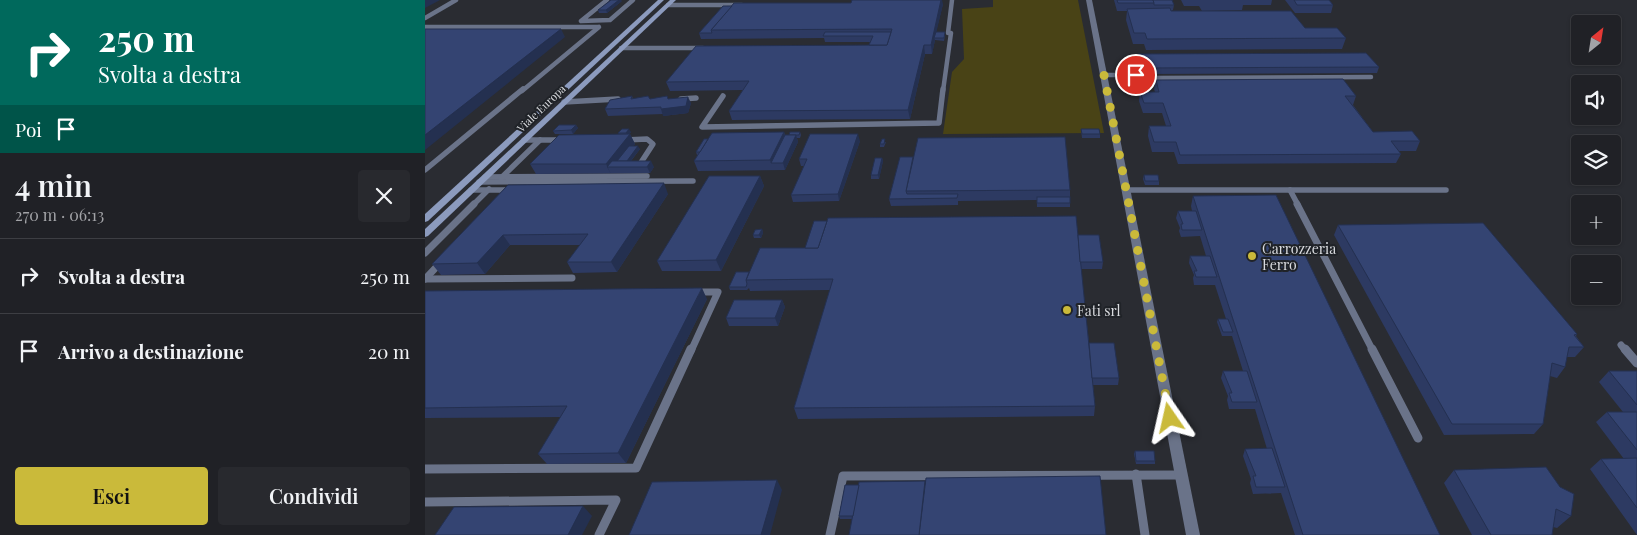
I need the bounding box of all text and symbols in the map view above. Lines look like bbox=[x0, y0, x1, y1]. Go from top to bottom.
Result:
text: 250 m bbox=[98, 14, 195, 61]
north arrow bbox=[1571, 15, 1621, 65]
map controls bbox=[1571, 15, 1621, 305]
icon: right bbox=[15, 20, 80, 85]
pin bbox=[1115, 54, 1157, 96]
text: Svolta a destra bbox=[98, 59, 241, 89]
icon: arrive bbox=[1122, 61, 1150, 89]
button: sound bbox=[1571, 75, 1621, 125]
street label: Viale Europa bbox=[513, 81, 569, 136]
icon: arrive bbox=[52, 115, 80, 143]
text: Poi bbox=[15, 116, 42, 142]
button: layers bbox=[1571, 135, 1621, 185]
text: 4 min bbox=[15, 165, 92, 205]
button: close bbox=[358, 170, 410, 222]
button: + bbox=[1571, 195, 1621, 245]
text: 270 m · 06:13 bbox=[15, 204, 104, 225]
place label: Carrozzeria Ferro bbox=[1262, 239, 1336, 274]
marker: Carrozzeria Ferro bbox=[1246, 250, 1258, 262]
button: − bbox=[1571, 255, 1621, 305]
icon: right bbox=[15, 262, 43, 290]
text: Svolta a destra bbox=[58, 263, 185, 289]
text: 250 m bbox=[360, 263, 410, 289]
place label: Fati srl bbox=[1077, 301, 1121, 320]
marker: Fati srl bbox=[1061, 304, 1073, 316]
icon: arrive bbox=[15, 337, 43, 365]
text: Arrivo a destinazione bbox=[58, 338, 244, 364]
text: 20 m bbox=[368, 338, 410, 364]
position arrow bbox=[1143, 391, 1195, 443]
button: Esci bbox=[15, 467, 208, 525]
button: Condividi bbox=[218, 467, 410, 525]

